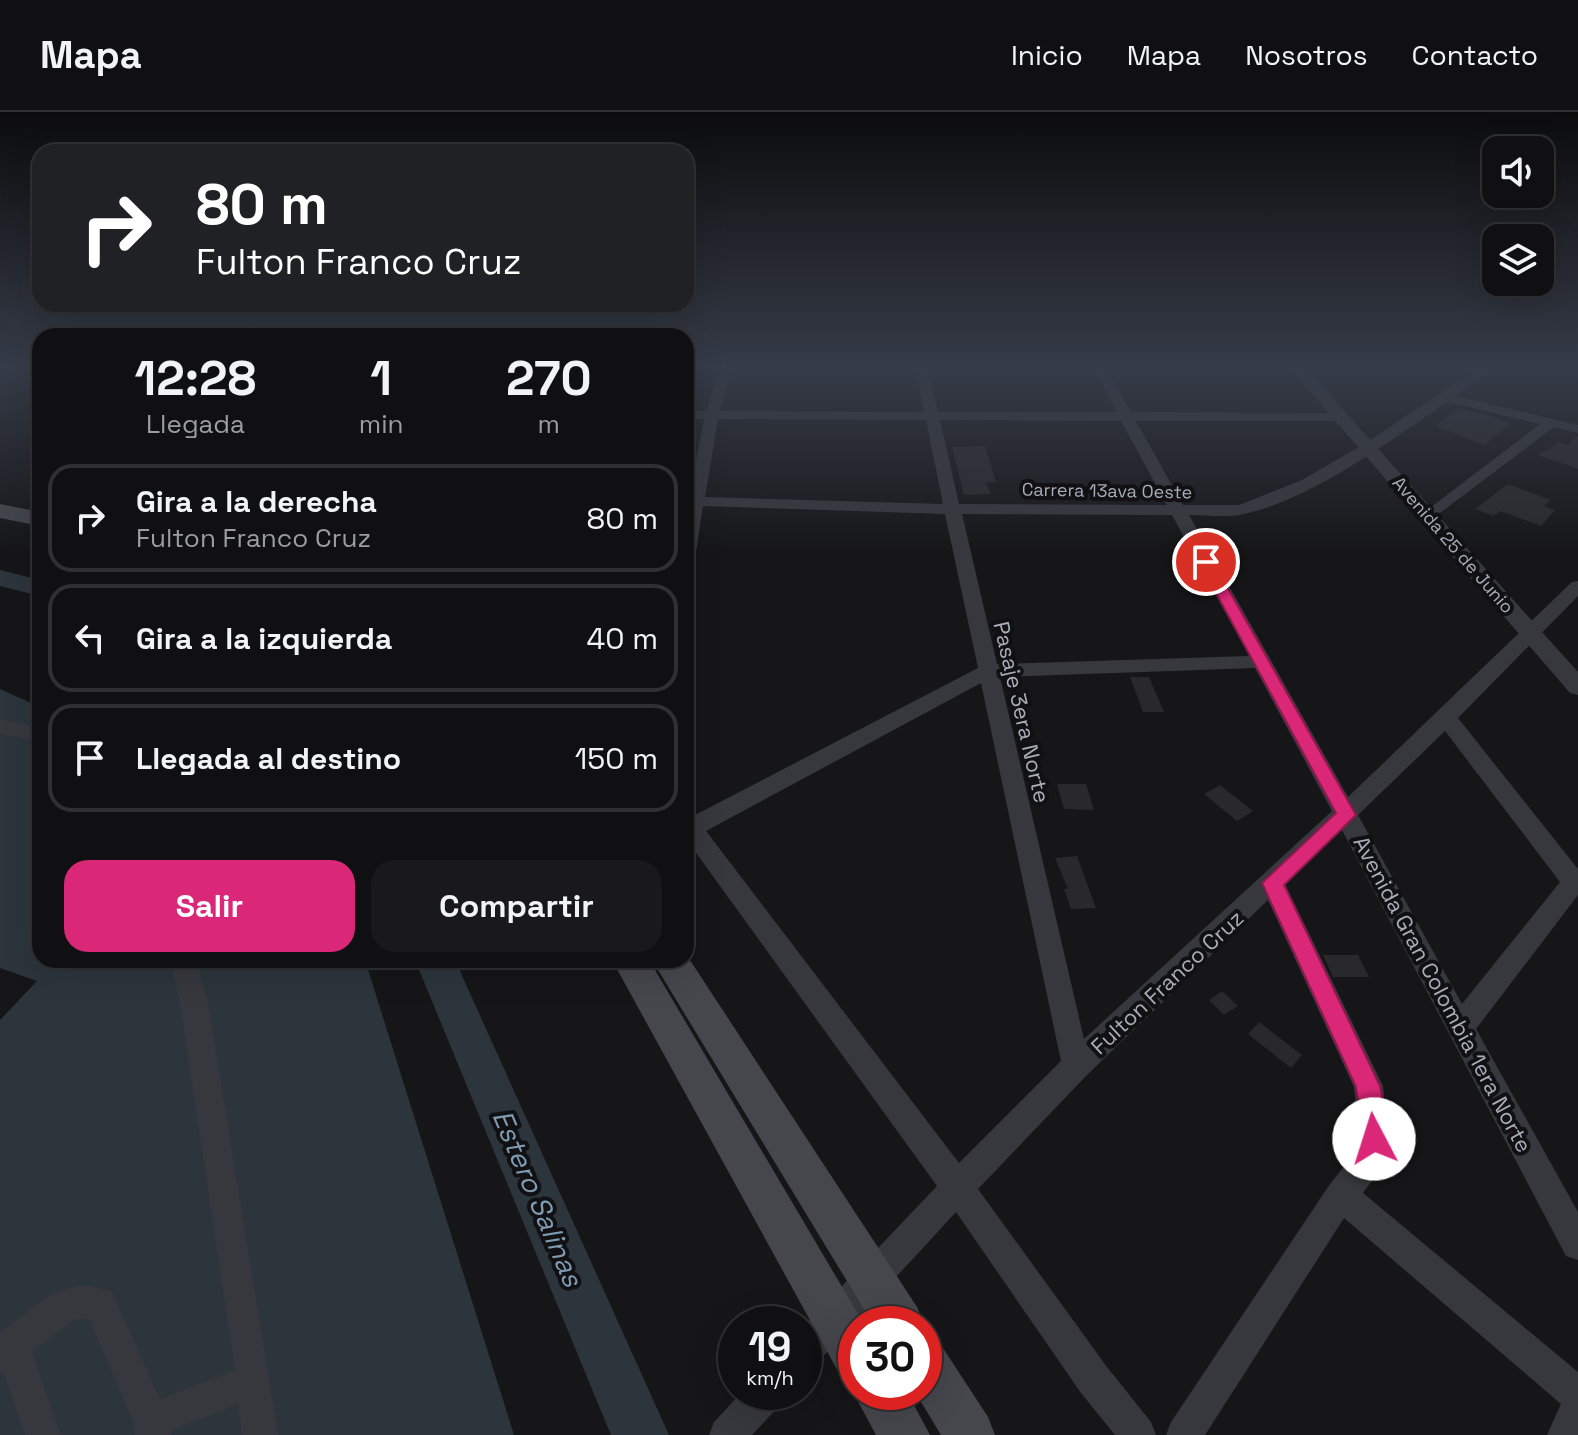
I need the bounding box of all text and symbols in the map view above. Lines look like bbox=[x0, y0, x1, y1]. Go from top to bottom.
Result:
text: Mapa bbox=[40, 31, 142, 79]
text: Inicio bbox=[1011, 37, 1083, 73]
text: Mapa bbox=[1127, 37, 1201, 73]
text: Nosotros bbox=[1245, 37, 1368, 73]
text: Contacto bbox=[1412, 37, 1538, 73]
map controls bbox=[1482, 136, 1554, 296]
button: sound bbox=[1482, 136, 1554, 208]
text: 80 m bbox=[196, 169, 328, 240]
icon: right bbox=[64, 176, 168, 280]
button: layers bbox=[1482, 224, 1554, 296]
text: Fulton Franco Cruz bbox=[196, 239, 521, 285]
text: 12:28 bbox=[134, 348, 256, 409]
text: 1 bbox=[370, 348, 392, 409]
text: 270 bbox=[506, 348, 592, 409]
text: Llegada bbox=[146, 407, 245, 441]
text: min bbox=[359, 407, 403, 441]
text: m bbox=[538, 407, 560, 441]
street label: Avenida 25 de Junio bbox=[1388, 471, 1519, 618]
street label: Carrera 13ava Oeste bbox=[1022, 478, 1192, 503]
text: Gira a la derecha bbox=[136, 482, 377, 521]
icon: right bbox=[68, 496, 112, 540]
text: 80 m bbox=[587, 499, 658, 538]
text: Fulton Franco Cruz bbox=[136, 521, 371, 555]
pin bbox=[1172, 528, 1240, 596]
icon: arrive bbox=[1184, 540, 1228, 584]
icon: left bbox=[68, 616, 112, 660]
street label: Pasaje 3era Norte bbox=[987, 618, 1057, 806]
text: Gira a la izquierda bbox=[136, 619, 392, 658]
text: 40 m bbox=[587, 619, 658, 658]
icon: arrive bbox=[68, 736, 112, 780]
text: Llegada al destino bbox=[136, 739, 401, 778]
text: 150 m bbox=[575, 739, 658, 778]
street label: Avenida Gran Colombia 1era Norte bbox=[1347, 831, 1539, 1157]
button: Salir bbox=[64, 860, 355, 952]
button: Compartir bbox=[371, 860, 662, 952]
street label: Fulton Franco Cruz bbox=[1085, 904, 1249, 1060]
position arrow bbox=[1332, 1097, 1416, 1181]
water label: Estero Salinas bbox=[485, 1104, 592, 1293]
speed limit sign: 30 bbox=[838, 1306, 942, 1410]
text: 19 bbox=[749, 1322, 791, 1373]
text: km/h bbox=[746, 1365, 794, 1391]

